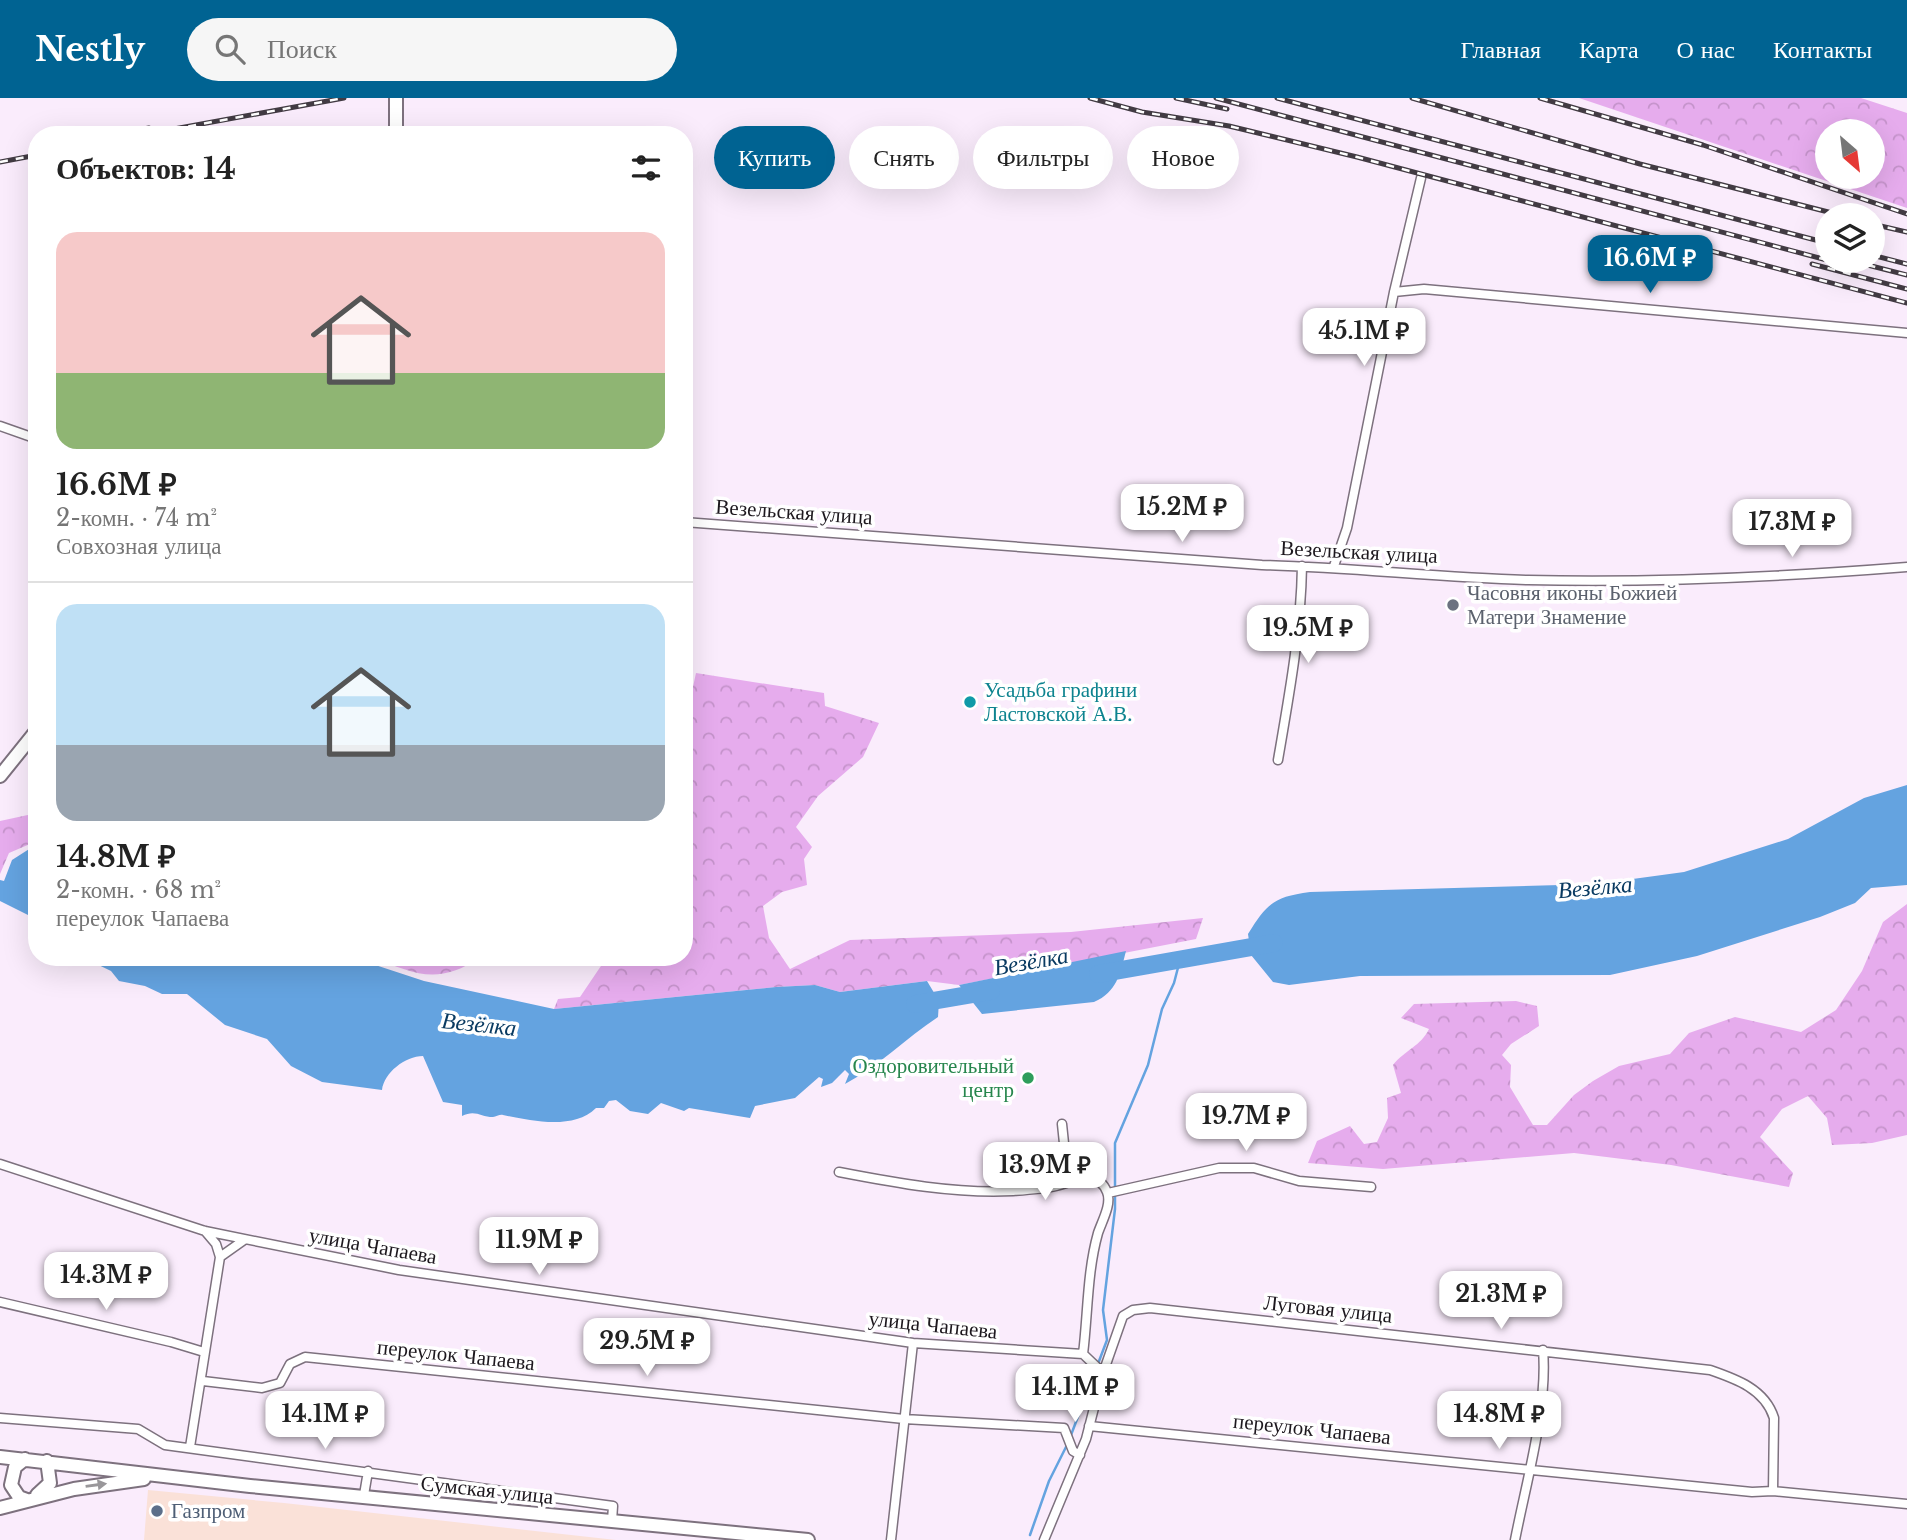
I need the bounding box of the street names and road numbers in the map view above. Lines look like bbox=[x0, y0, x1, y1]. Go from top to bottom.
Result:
street label: Везельская улица bbox=[715, 494, 874, 531]
street label: Везельская улица bbox=[1280, 535, 1439, 569]
street label: улица Чапаева bbox=[307, 1222, 440, 1270]
street label: Луговая улица bbox=[1262, 1289, 1394, 1329]
street label: улица Чапаева bbox=[867, 1305, 999, 1345]
street label: переулок Чапаева bbox=[376, 1334, 537, 1376]
street label: переулок Чапаева bbox=[1232, 1408, 1393, 1450]
street label: Сумская улица bbox=[419, 1470, 555, 1510]

